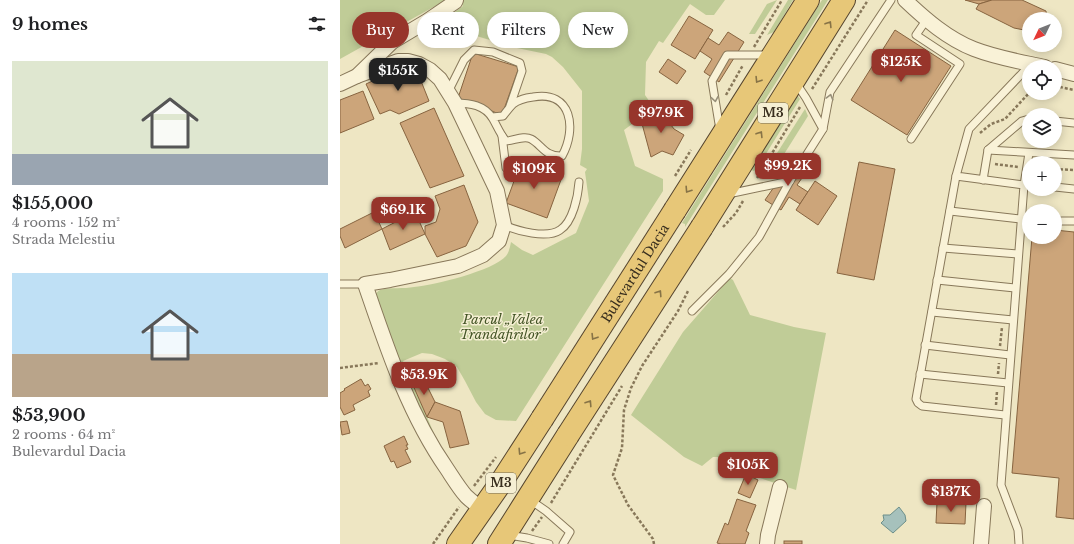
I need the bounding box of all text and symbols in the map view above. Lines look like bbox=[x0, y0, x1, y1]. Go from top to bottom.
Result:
chip: Buy bbox=[352, 12, 409, 48]
chip: Rent bbox=[417, 12, 479, 48]
chip: Filters bbox=[487, 12, 560, 48]
chip: New bbox=[568, 12, 628, 48]
north arrow bbox=[1022, 12, 1062, 52]
map controls bbox=[1022, 12, 1062, 244]
icon: filters bbox=[306, 13, 328, 35]
text: 9 homes bbox=[12, 14, 88, 35]
one-way arrow bbox=[824, 21, 831, 28]
pin: $125K bbox=[873, 49, 929, 83]
text: $125K bbox=[881, 53, 921, 70]
pin: $155K bbox=[370, 58, 426, 92]
button: locate bbox=[1022, 60, 1062, 100]
text: $155K bbox=[378, 62, 418, 79]
one-way arrow bbox=[755, 76, 762, 83]
icon: home bbox=[134, 87, 206, 159]
one-way arrow bbox=[825, 94, 833, 100]
one-way arrow bbox=[710, 96, 719, 102]
pin: $97.9K bbox=[628, 100, 694, 134]
road number: M3 bbox=[758, 103, 788, 123]
text: $97.9K bbox=[638, 104, 684, 121]
button: layers bbox=[1022, 108, 1062, 148]
one-way arrow bbox=[755, 131, 762, 138]
pin: $99.2K bbox=[755, 153, 821, 187]
pin: $109K bbox=[506, 156, 562, 190]
button: + bbox=[1022, 156, 1062, 196]
text: $99.2K bbox=[764, 157, 812, 174]
text: $109K bbox=[512, 160, 556, 177]
one-way arrow bbox=[685, 186, 693, 193]
text: $155,000 bbox=[12, 193, 93, 214]
pin: $69.1K bbox=[370, 197, 436, 231]
text: $69.1K bbox=[380, 201, 426, 218]
button: − bbox=[1022, 204, 1062, 244]
text: 4 rooms · 152 m² bbox=[12, 214, 120, 231]
street label: Bulevardul Dacia bbox=[598, 220, 673, 326]
text: Strada Melestiu bbox=[12, 231, 115, 248]
one-way arrow bbox=[655, 290, 662, 297]
icon: home bbox=[134, 299, 206, 371]
park label: Parcul „Valea Trandafirilor” bbox=[460, 311, 548, 343]
one-way arrow bbox=[592, 333, 599, 340]
pin: $53.9K bbox=[391, 362, 457, 396]
text: $53.9K bbox=[400, 366, 448, 383]
one-way arrow bbox=[584, 400, 591, 407]
text: $53,900 bbox=[12, 405, 85, 426]
text: 2 rooms · 64 m² bbox=[12, 426, 115, 443]
text: Bulevardul Dacia bbox=[12, 443, 126, 460]
one-way arrow bbox=[518, 448, 525, 455]
pin: $105K bbox=[720, 452, 776, 486]
text: $105K bbox=[727, 456, 769, 473]
road number: M3 bbox=[486, 473, 516, 493]
pin: $137K bbox=[923, 479, 979, 513]
text: $137K bbox=[931, 483, 971, 500]

